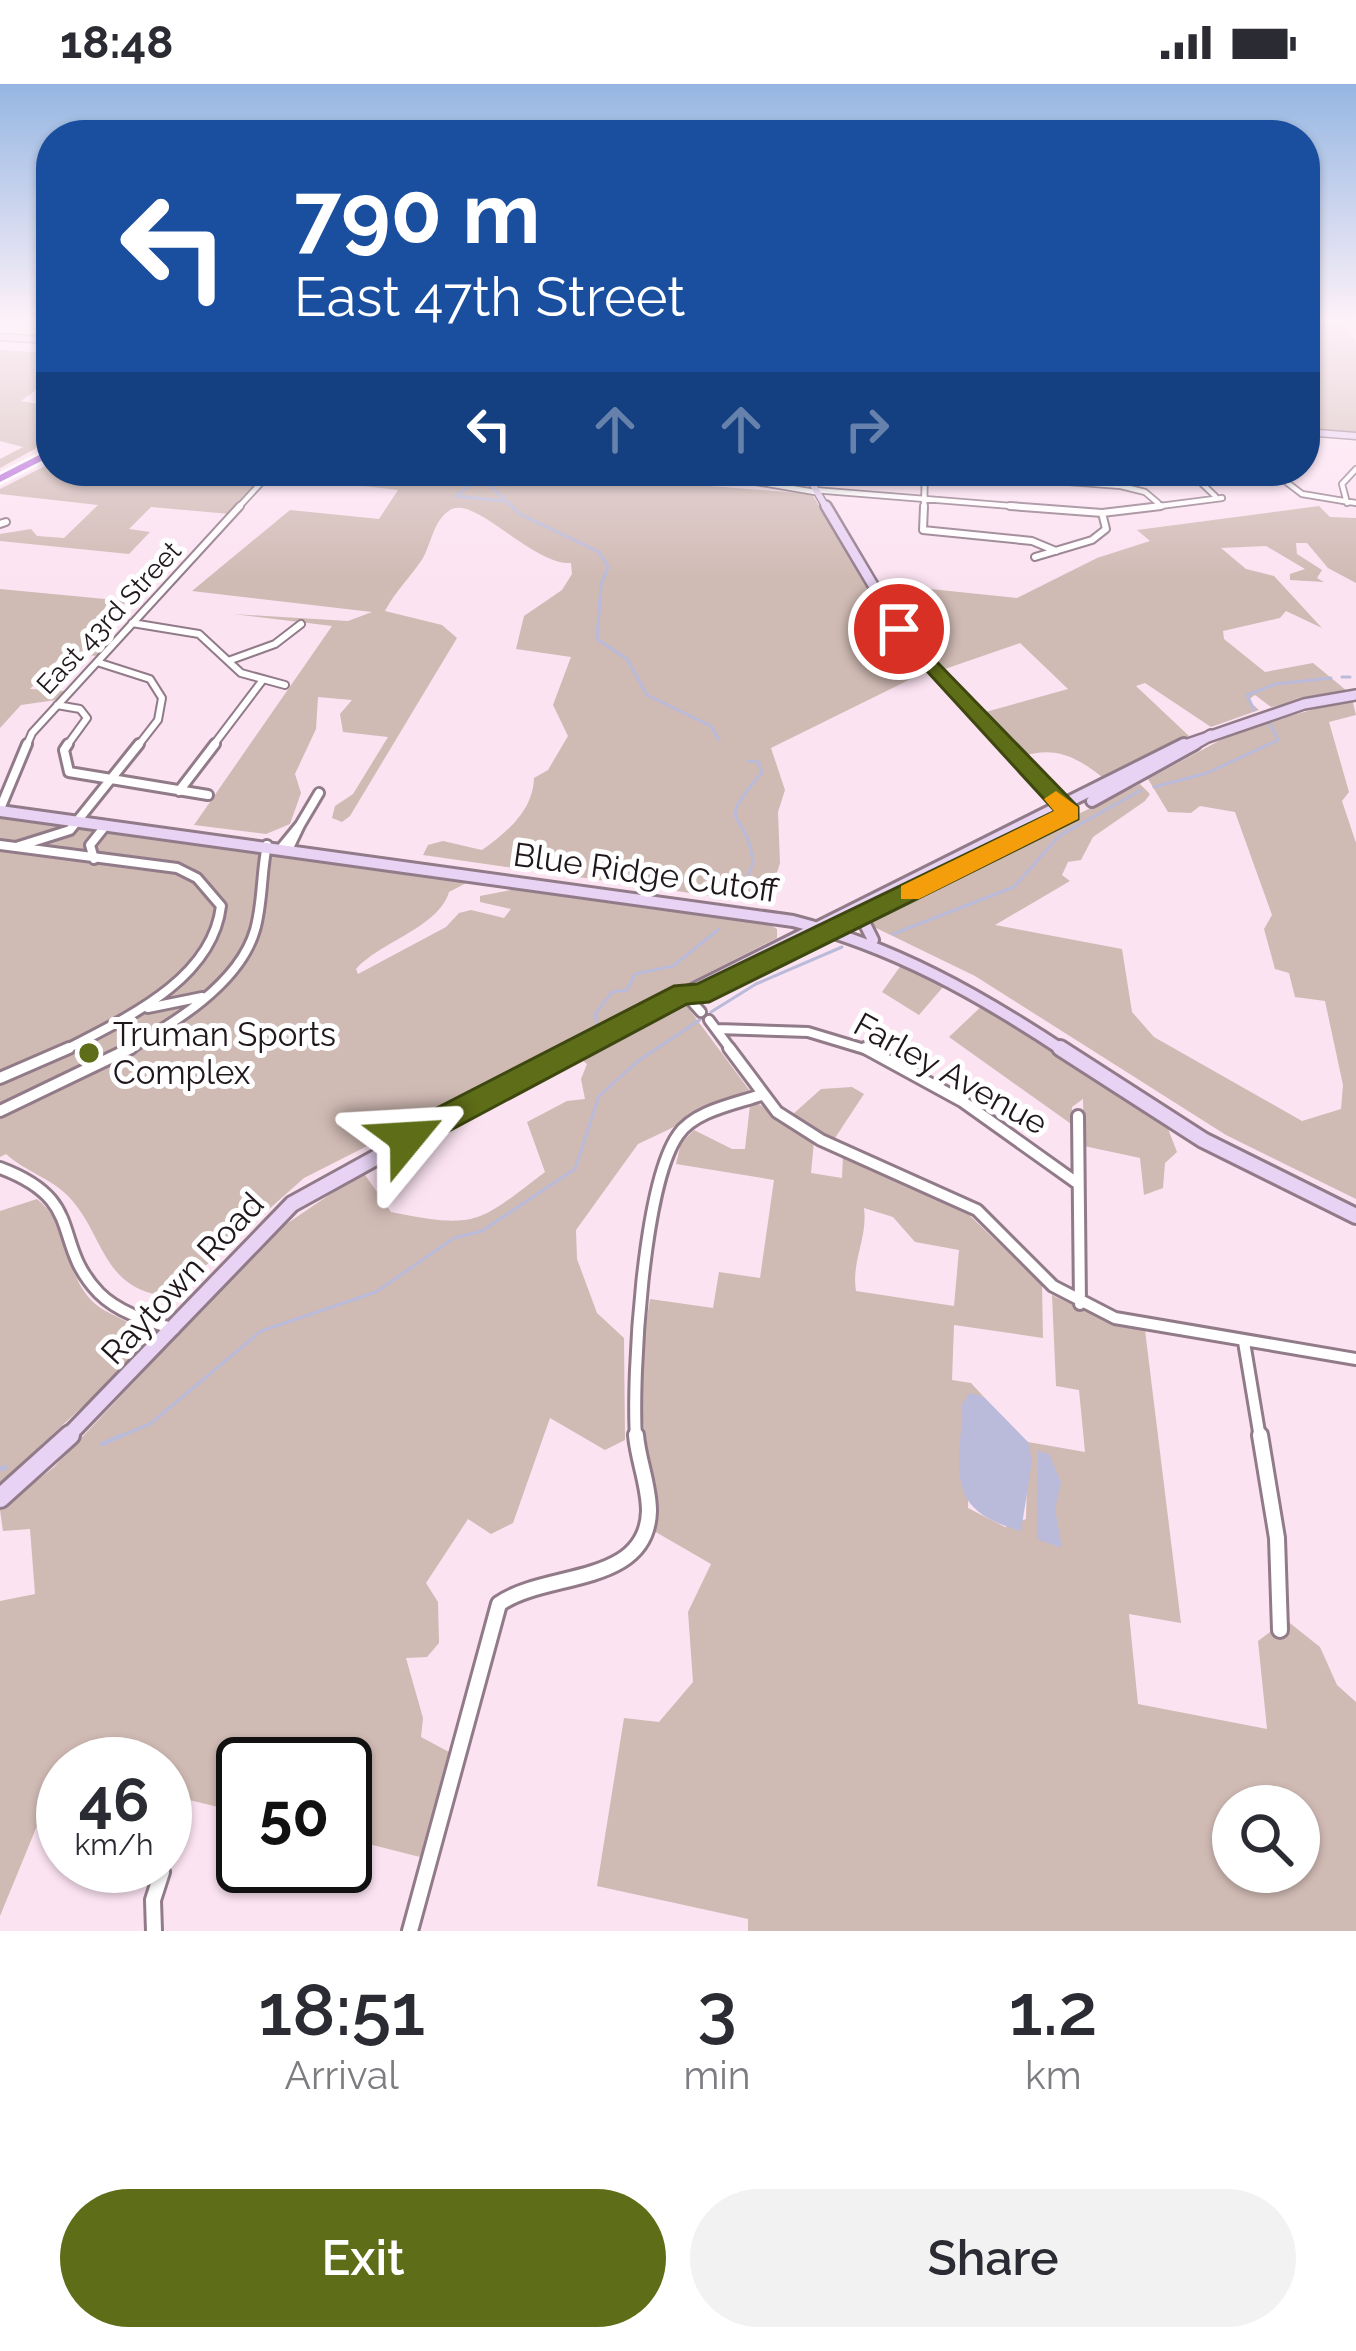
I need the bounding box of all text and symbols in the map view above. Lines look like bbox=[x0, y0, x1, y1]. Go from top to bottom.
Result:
text: 18:48 bbox=[60, 16, 173, 69]
text: 790 m bbox=[294, 164, 541, 263]
icon: left bbox=[96, 168, 252, 324]
text: East 47th Street bbox=[294, 265, 685, 329]
icon: left bbox=[456, 396, 522, 462]
icon: ahead bbox=[582, 396, 648, 462]
icon: ahead bbox=[708, 396, 774, 462]
icon: right bbox=[834, 396, 900, 462]
street label: East 43rd Street bbox=[30, 535, 187, 700]
pin bbox=[848, 578, 950, 680]
icon: arrive bbox=[866, 596, 932, 662]
street label: Blue Ridge Cutoff bbox=[511, 835, 782, 911]
street label: Farley Avenue bbox=[847, 1004, 1054, 1143]
place label: Truman Sports Complex bbox=[113, 1015, 336, 1092]
marker: Truman Sports Complex bbox=[76, 1040, 102, 1066]
position arrow bbox=[344, 1075, 470, 1201]
street label: Raytown Road bbox=[93, 1185, 272, 1372]
speed limit sign: 50 bbox=[216, 1737, 372, 1893]
text: 46 bbox=[79, 1765, 149, 1835]
map controls bbox=[1212, 1785, 1320, 1893]
button: search bbox=[1212, 1785, 1320, 1893]
text: km/h bbox=[74, 1827, 154, 1862]
text: 18:51 bbox=[258, 1967, 425, 2052]
text: 3 bbox=[697, 1967, 737, 2052]
text: 1.2 bbox=[1009, 1967, 1098, 2052]
text: Arrival bbox=[285, 2052, 399, 2098]
text: min bbox=[683, 2052, 751, 2098]
text: km bbox=[1025, 2052, 1082, 2098]
button: Exit bbox=[60, 2189, 666, 2327]
button: Share bbox=[690, 2189, 1296, 2327]

